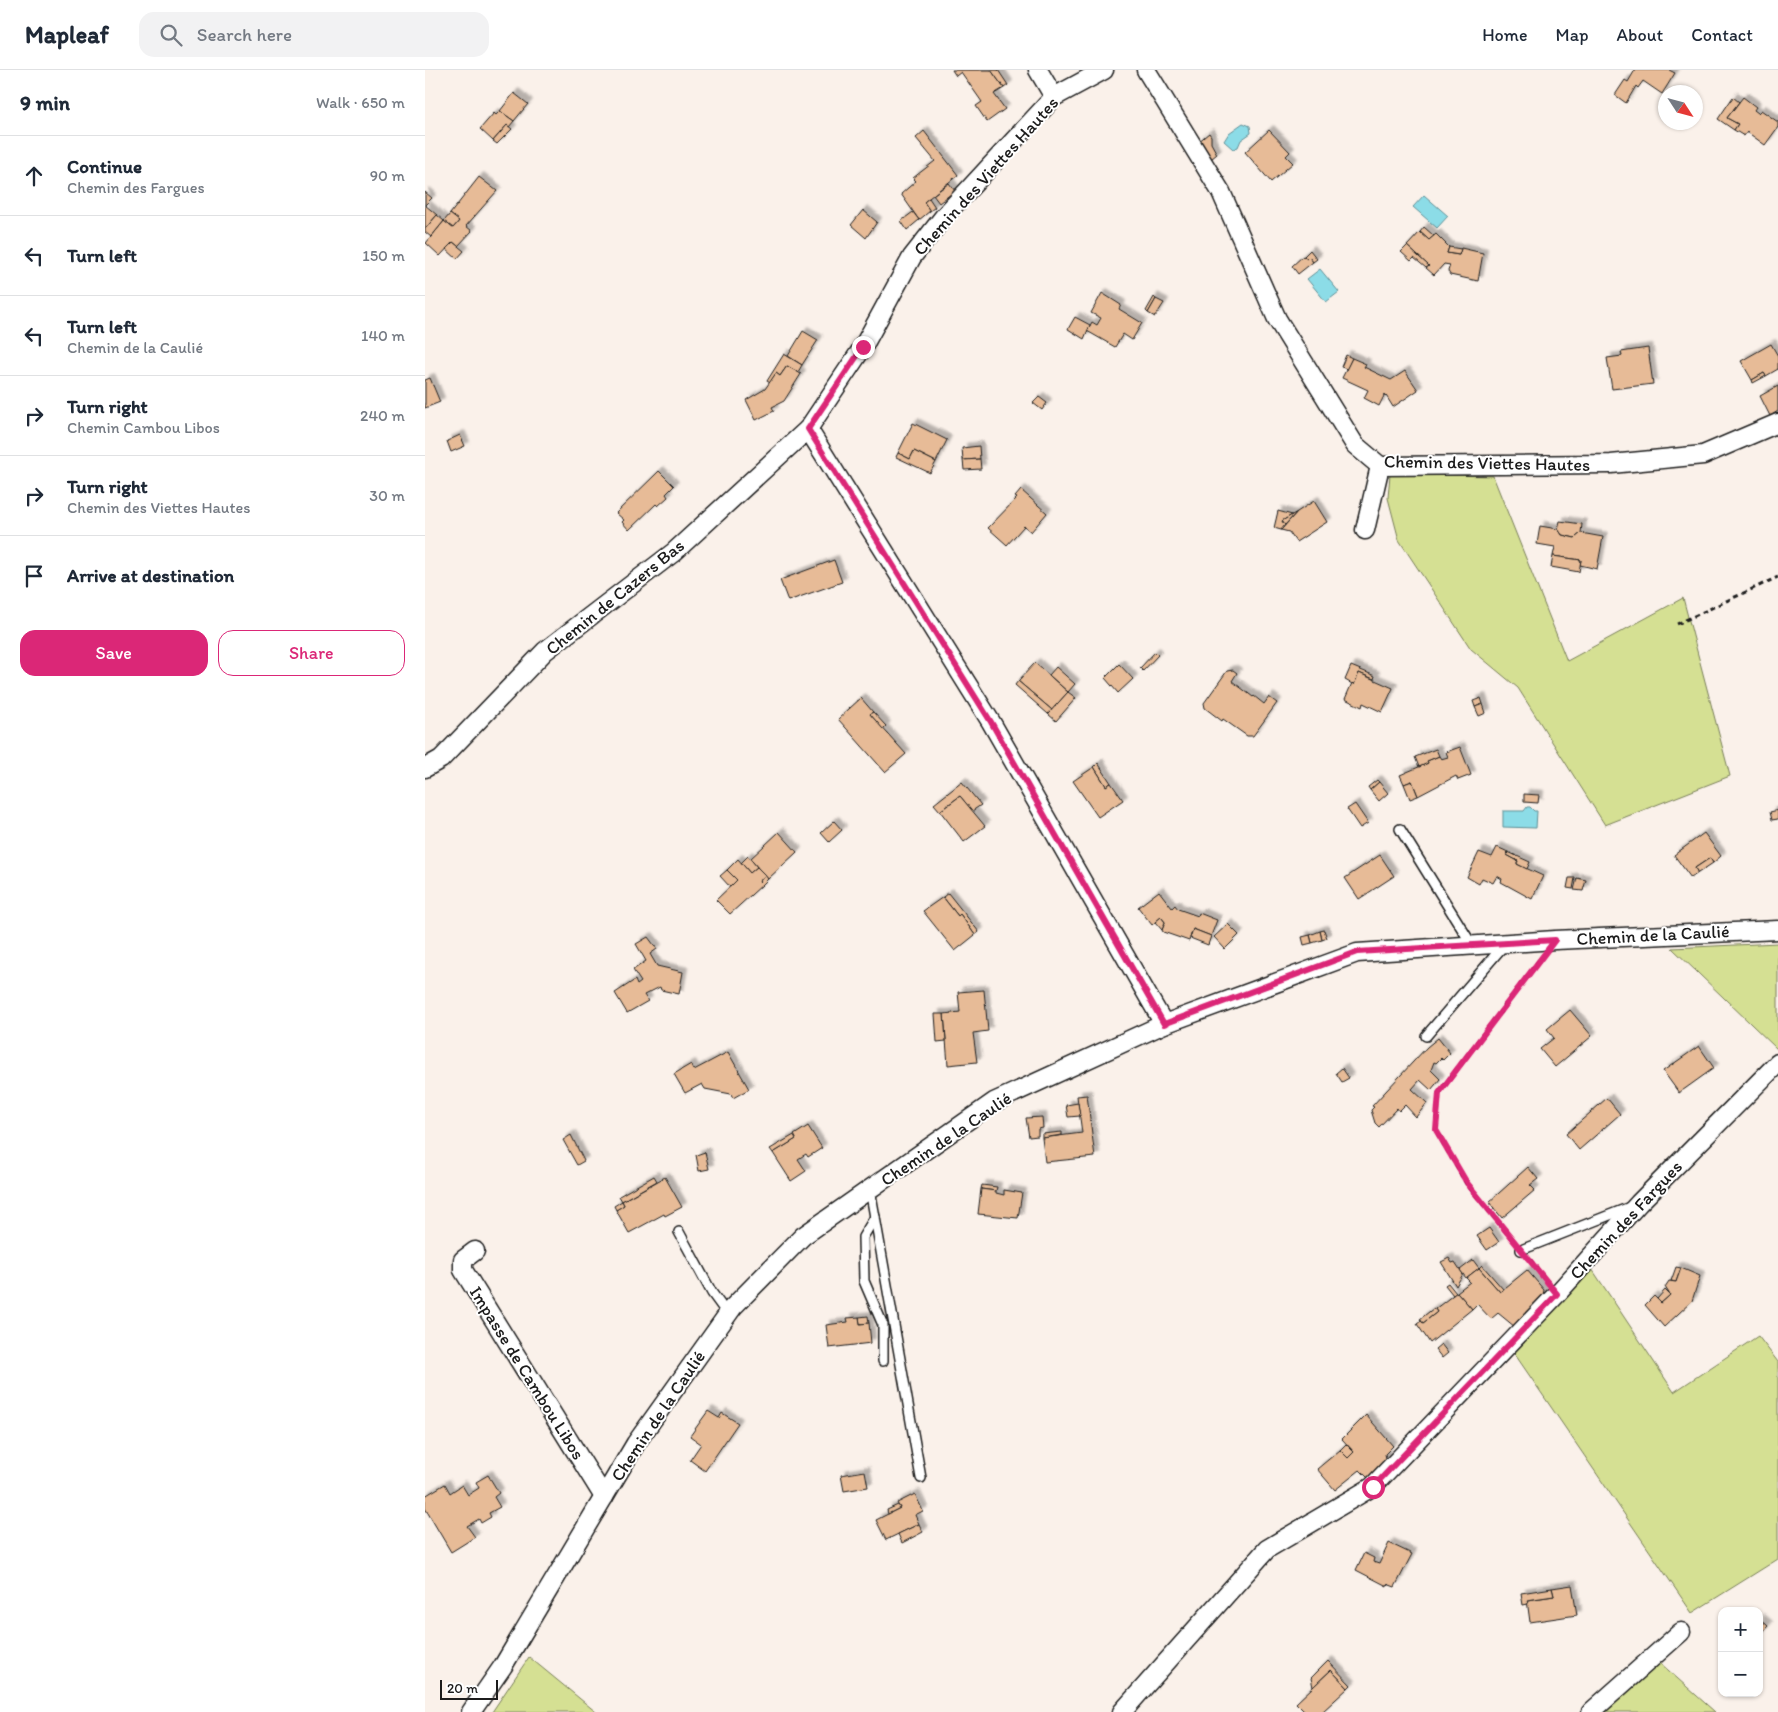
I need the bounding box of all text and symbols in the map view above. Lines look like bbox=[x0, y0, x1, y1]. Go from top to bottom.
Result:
search box bbox=[139, 12, 489, 57]
text: Mapleaf bbox=[25, 20, 109, 49]
icon: search bbox=[157, 21, 185, 49]
text: Search here bbox=[197, 23, 292, 46]
text: Home bbox=[1482, 24, 1528, 46]
text: Map bbox=[1556, 24, 1589, 46]
text: About bbox=[1617, 24, 1663, 46]
text: Contact bbox=[1691, 24, 1753, 46]
north arrow bbox=[1658, 85, 1703, 130]
text: 9 min bbox=[20, 90, 70, 115]
street label: Chemin des Viettes Hautes bbox=[909, 92, 1063, 260]
text: Walk · 650 m bbox=[316, 93, 405, 112]
text: Continue bbox=[67, 155, 142, 178]
icon: ahead bbox=[20, 162, 48, 190]
text: 90 m bbox=[370, 166, 405, 185]
text: Chemin des Fargues bbox=[67, 178, 205, 197]
icon: left bbox=[20, 242, 48, 270]
text: Turn left bbox=[67, 244, 137, 267]
text: 150 m bbox=[362, 246, 405, 265]
text: Turn left bbox=[67, 315, 137, 338]
icon: left bbox=[20, 322, 48, 350]
text: 140 m bbox=[361, 326, 405, 345]
route end bbox=[852, 336, 875, 359]
text: Chemin de la Caulié bbox=[67, 338, 203, 357]
text: Turn right bbox=[67, 395, 148, 418]
icon: right bbox=[20, 402, 48, 430]
text: 240 m bbox=[360, 406, 405, 425]
text: Chemin Cambou Libos bbox=[67, 418, 220, 437]
street label: Chemin des Viettes Hautes bbox=[1384, 450, 1590, 476]
text: Turn right bbox=[67, 475, 148, 498]
icon: right bbox=[20, 482, 48, 510]
text: 30 m bbox=[369, 486, 405, 505]
text: Chemin des Viettes Hautes bbox=[67, 498, 250, 517]
street label: Chemin de Cazers Bas bbox=[541, 534, 689, 660]
icon: arrive bbox=[20, 562, 48, 590]
text: Arrive at destination bbox=[67, 564, 234, 587]
button: Save bbox=[20, 630, 208, 676]
button: Share bbox=[218, 630, 405, 676]
street label: Chemin de la Caulié bbox=[1576, 920, 1730, 950]
street label: Chemin de la Caulié bbox=[876, 1087, 1016, 1191]
street label: Chemin des Fargues bbox=[1565, 1156, 1687, 1284]
street label: Impasse de Cambou Libos bbox=[465, 1282, 589, 1464]
street label: Chemin de la Caulié bbox=[606, 1346, 710, 1486]
route start bbox=[1362, 1476, 1385, 1499]
map controls bbox=[1718, 1607, 1763, 1697]
button: + bbox=[1718, 1607, 1763, 1652]
button: − bbox=[1718, 1652, 1763, 1697]
scale bar bbox=[440, 1677, 497, 1700]
text: 20 m bbox=[447, 1680, 478, 1697]

